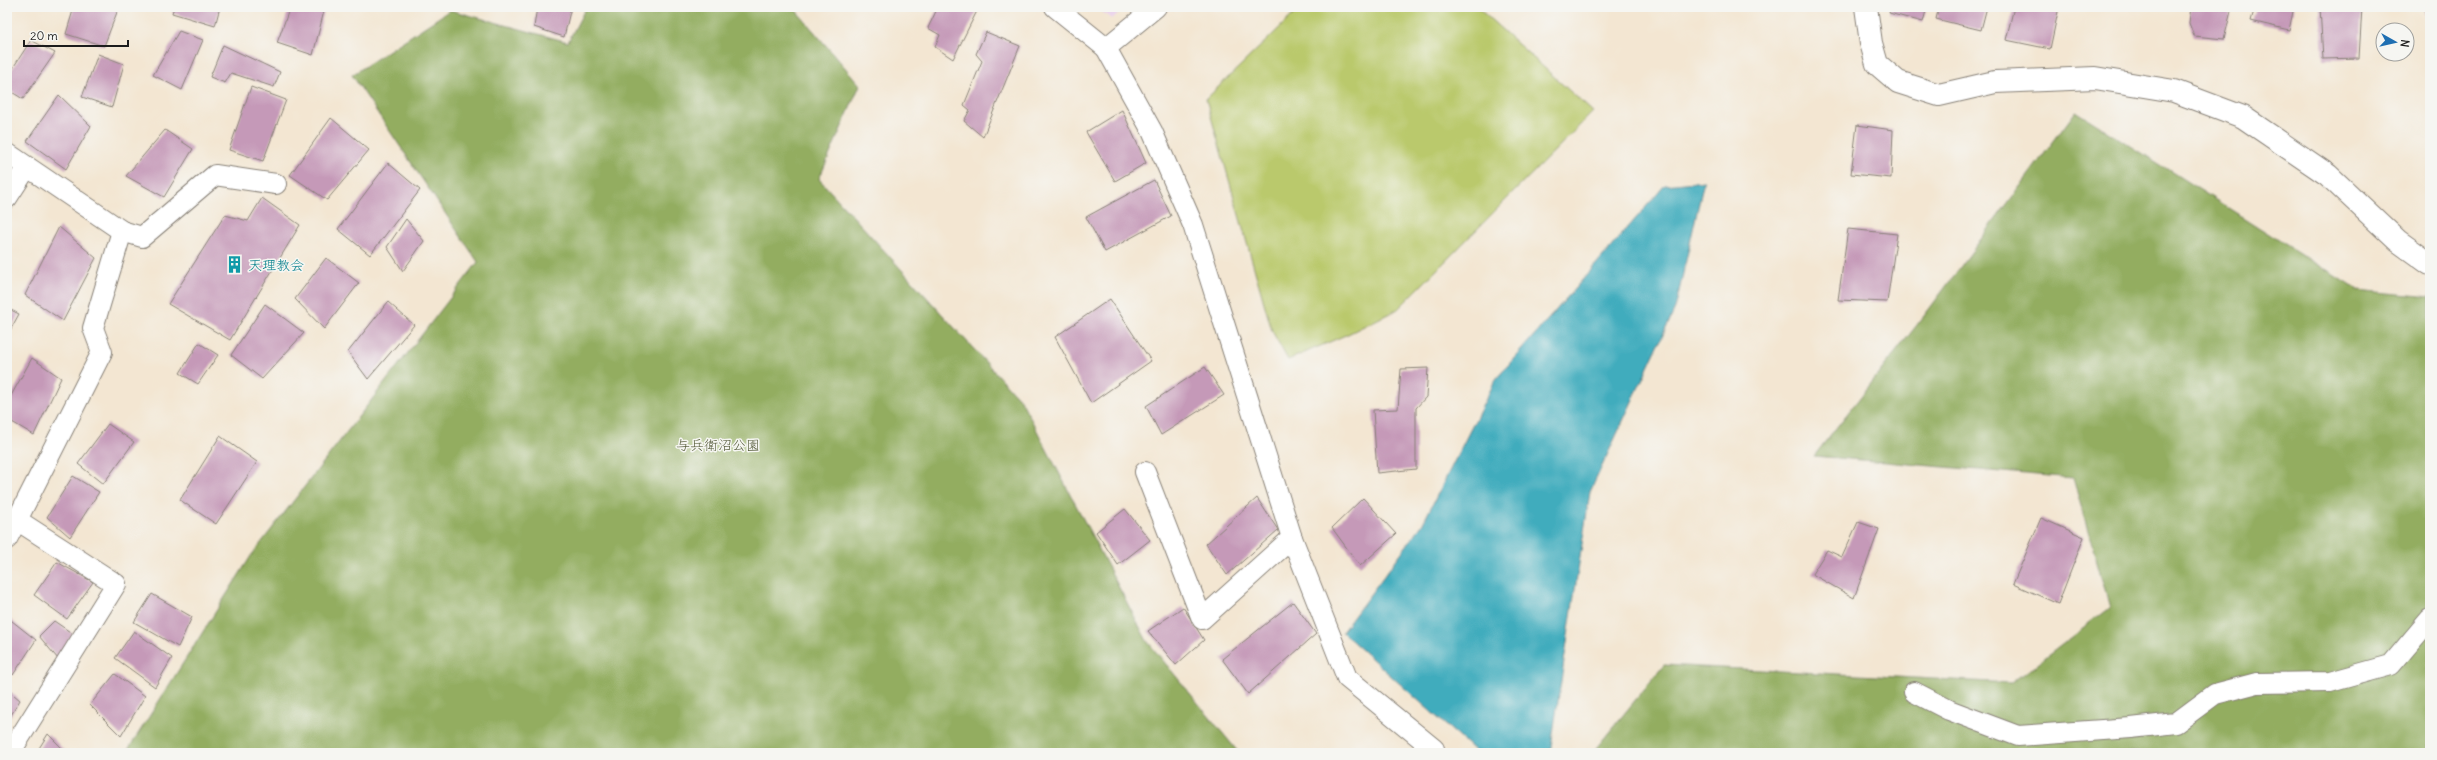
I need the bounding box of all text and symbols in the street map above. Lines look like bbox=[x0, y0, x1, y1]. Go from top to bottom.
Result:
scale bar bbox=[24, 22, 128, 48]
north arrow bbox=[2375, 22, 2415, 62]
text: 20 m bbox=[30, 28, 58, 43]
text: N bbox=[2397, 39, 2412, 48]
building icon: 天理教会 bbox=[225, 255, 245, 275]
place label: 天理教会 bbox=[248, 256, 304, 274]
park label: 与兵衛沼公園 bbox=[676, 436, 760, 454]

